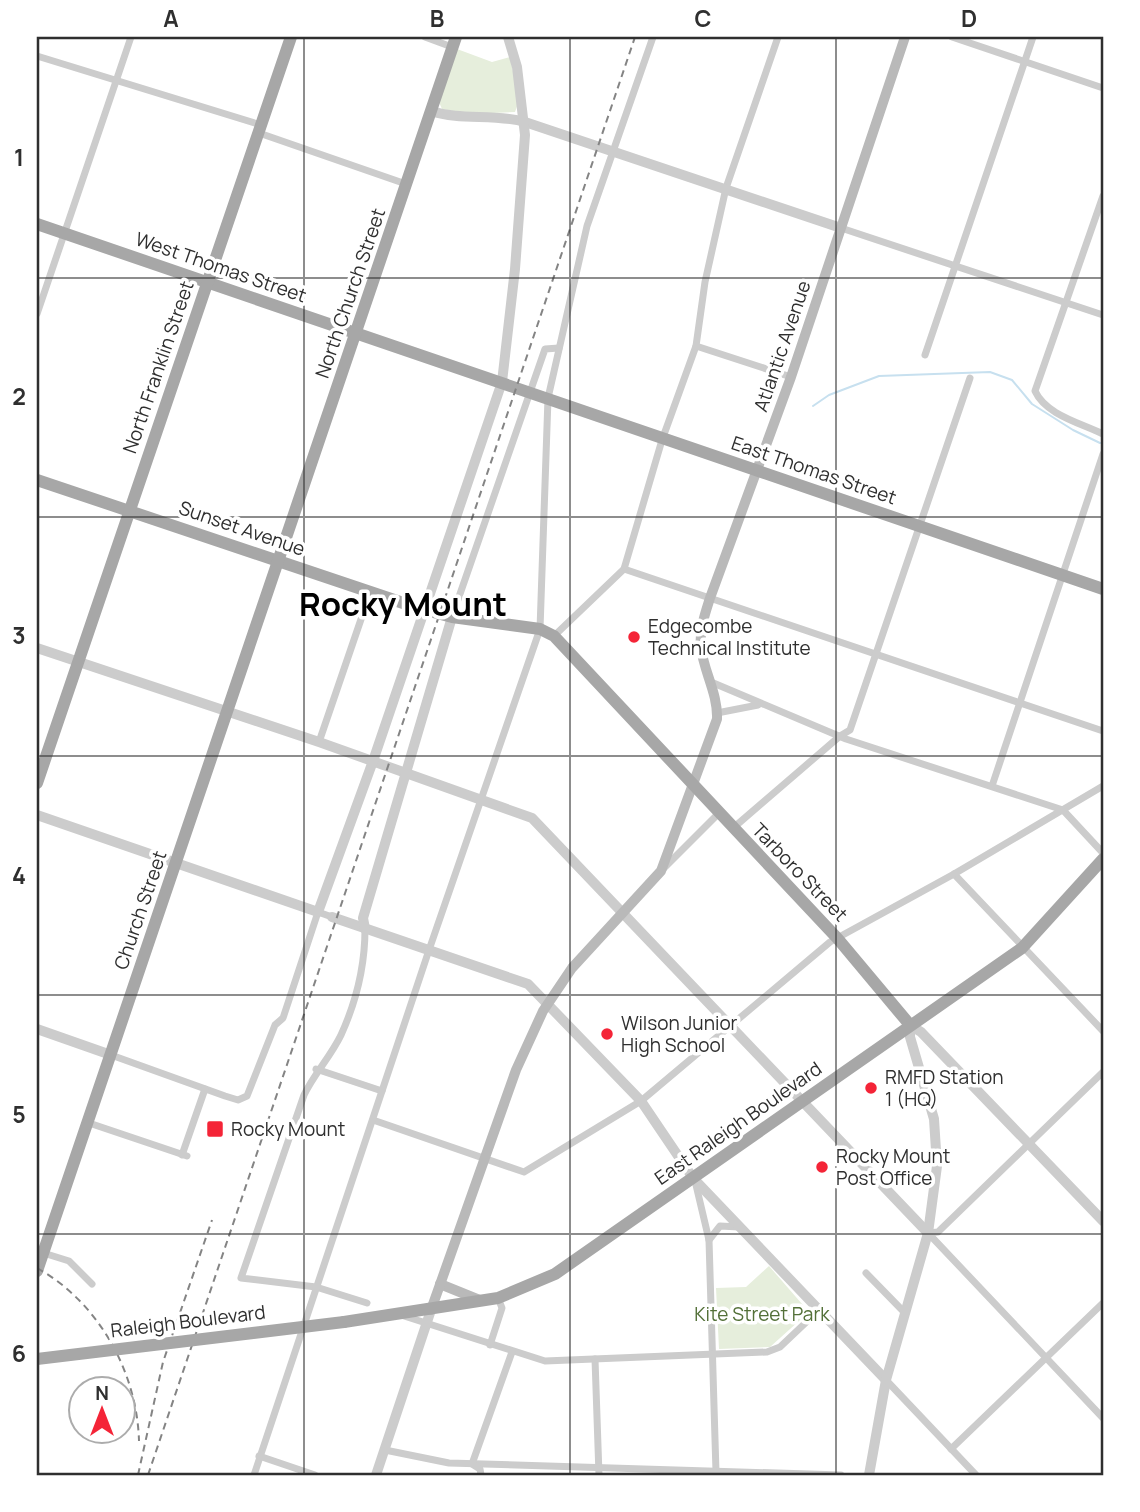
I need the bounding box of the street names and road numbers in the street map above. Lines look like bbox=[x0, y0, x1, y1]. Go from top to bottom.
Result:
street label: North Church Street bbox=[309, 205, 391, 381]
street label: West Thomas Street bbox=[132, 226, 310, 308]
street label: North Franklin Street bbox=[116, 277, 200, 457]
street label: Atlantic Avenue bbox=[747, 277, 817, 415]
street label: East Thomas Street bbox=[728, 430, 900, 510]
street label: Sunset Avenue bbox=[175, 494, 309, 562]
street label: Tarboro Street bbox=[746, 817, 854, 927]
street label: Church Street bbox=[107, 847, 173, 973]
street label: East Raleigh Boulevard bbox=[649, 1055, 827, 1191]
street label: Raleigh Boulevard bbox=[109, 1299, 267, 1343]

